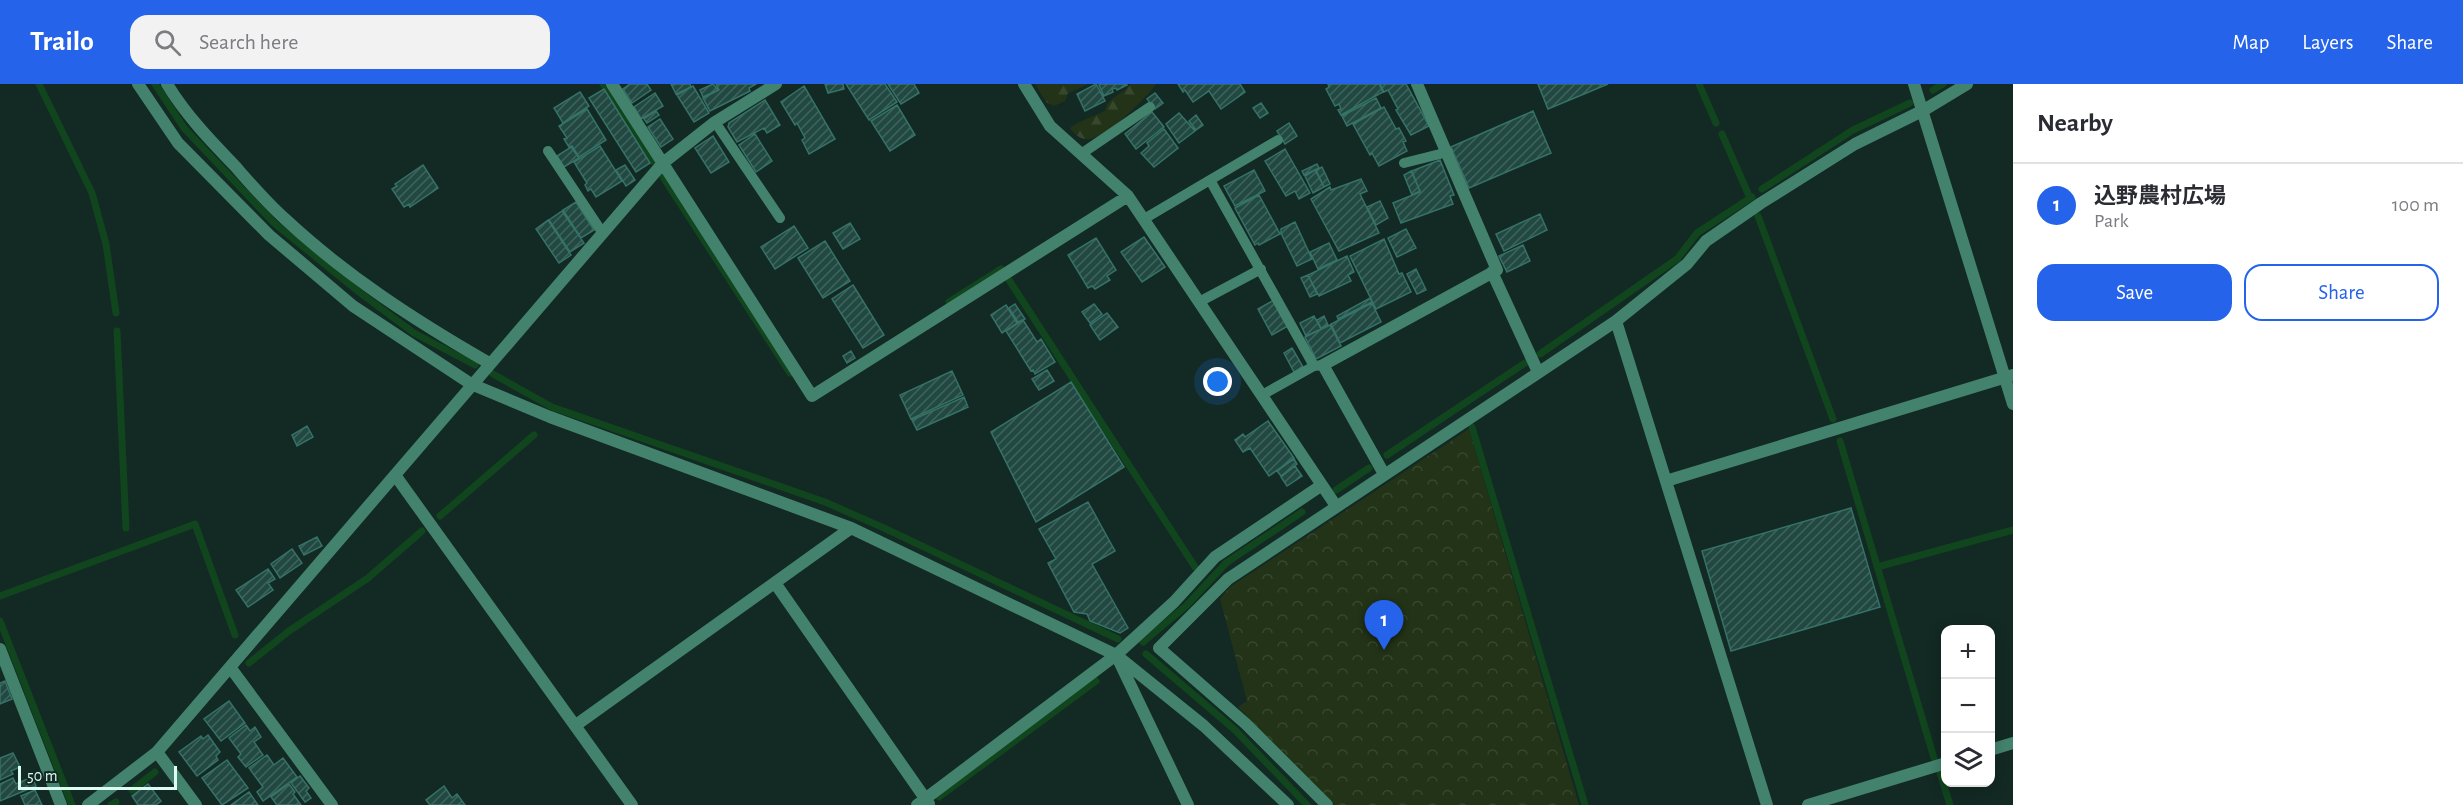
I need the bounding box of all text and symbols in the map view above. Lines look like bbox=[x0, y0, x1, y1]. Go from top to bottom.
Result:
search box bbox=[130, 15, 550, 69]
icon: search bbox=[151, 26, 184, 59]
text: Trailo bbox=[30, 28, 94, 56]
text: Search here bbox=[199, 31, 298, 53]
text: Map bbox=[2233, 32, 2269, 53]
text: Layers bbox=[2302, 32, 2353, 53]
text: Share bbox=[2386, 32, 2433, 53]
text: Nearby bbox=[2037, 110, 2113, 136]
text: 込野農村広場 bbox=[2094, 185, 2226, 207]
text: 1 bbox=[2053, 195, 2060, 215]
text: 100 m bbox=[2392, 195, 2439, 215]
text: Park bbox=[2094, 211, 2129, 231]
button: Save bbox=[2037, 264, 2232, 321]
button: Share bbox=[2244, 264, 2439, 321]
your location bbox=[1203, 367, 1232, 396]
pin: 1 bbox=[1364, 600, 1404, 650]
map controls bbox=[1941, 625, 1995, 787]
button: + bbox=[1941, 625, 1995, 679]
button: − bbox=[1941, 679, 1995, 733]
button: layers bbox=[1941, 733, 1995, 787]
scale bar bbox=[18, 763, 177, 790]
text: 50 m bbox=[27, 768, 58, 784]

